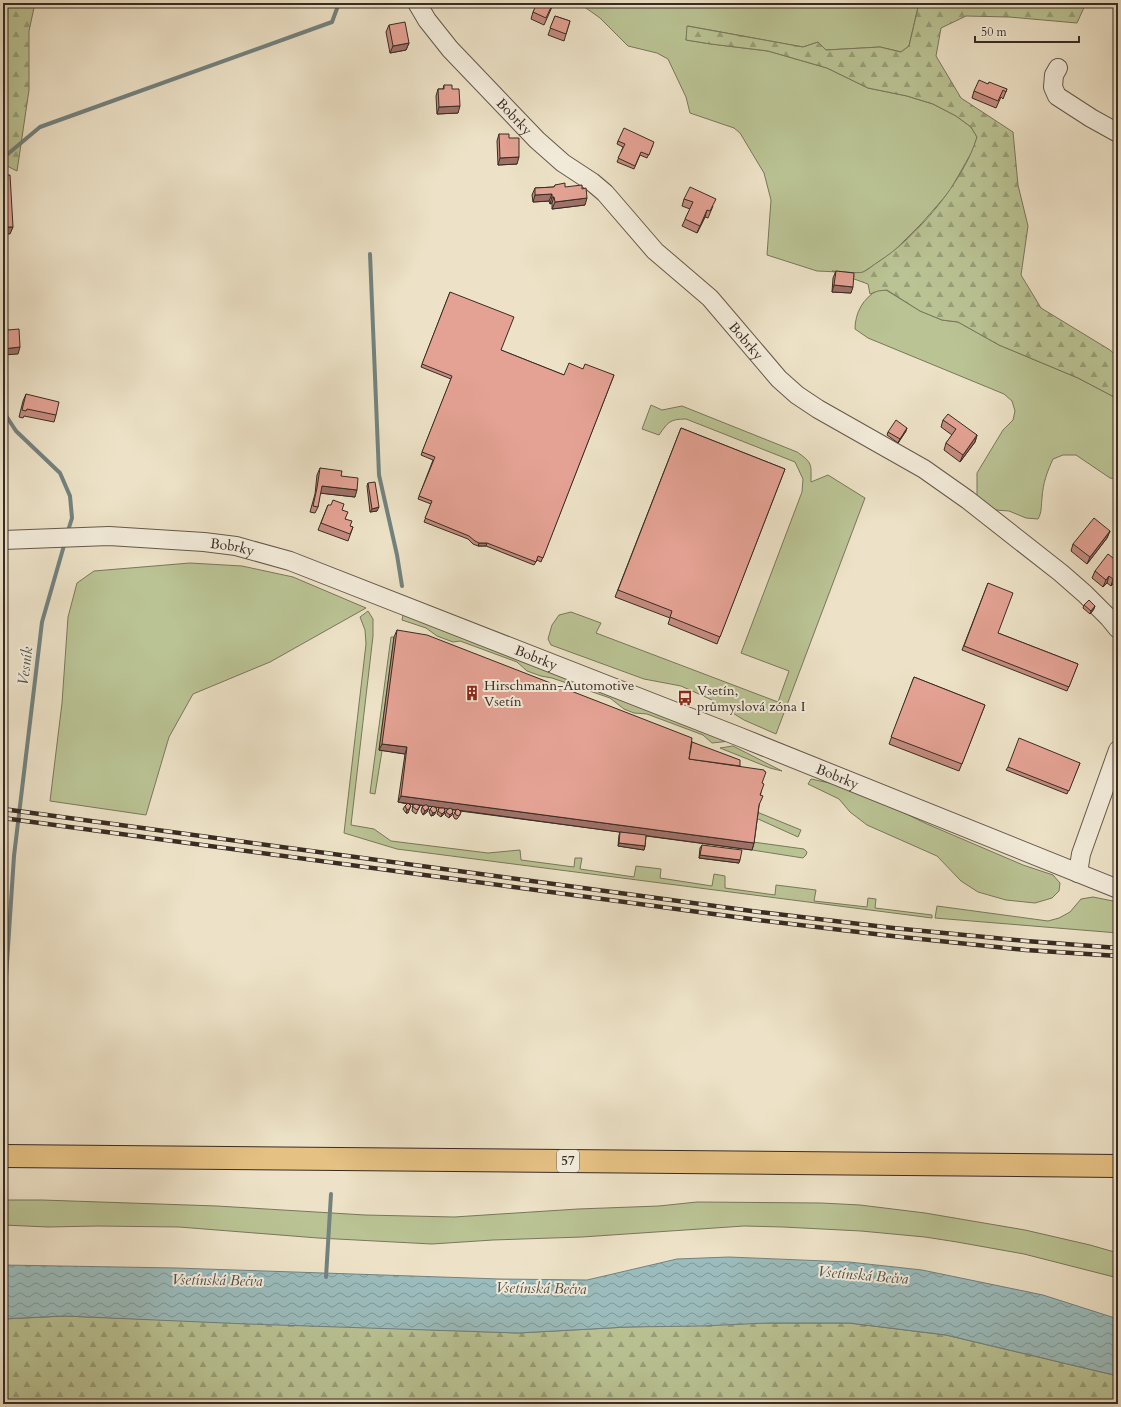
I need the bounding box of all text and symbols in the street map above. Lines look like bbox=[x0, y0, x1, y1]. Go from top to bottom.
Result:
scale bar bbox=[975, 18, 1079, 44]
text: 50 m bbox=[981, 24, 1008, 40]
street label: Bobrky bbox=[492, 94, 537, 140]
street label: Bobrky bbox=[725, 318, 768, 364]
street label: Bobrky bbox=[209, 533, 257, 560]
street label: Bobrky bbox=[512, 640, 561, 675]
water label: Vesník bbox=[13, 645, 37, 686]
place label: Hirschmann-Automotive Vsetín bbox=[484, 676, 634, 711]
place label: Vsetín, průmyslová zóna I bbox=[697, 681, 806, 716]
building icon: Hirschmann-Automotive Vsetín bbox=[463, 684, 481, 702]
bus stop icon: Vsetín, průmyslová zóna I bbox=[676, 689, 694, 707]
street label: Bobrky bbox=[813, 759, 862, 794]
road number: 57 bbox=[557, 1150, 579, 1172]
water label: Vsetínská Bečva bbox=[817, 1261, 909, 1289]
water label: Vsetínská Bečva bbox=[171, 1269, 263, 1291]
water label: Vsetínská Bečva bbox=[495, 1277, 587, 1299]

